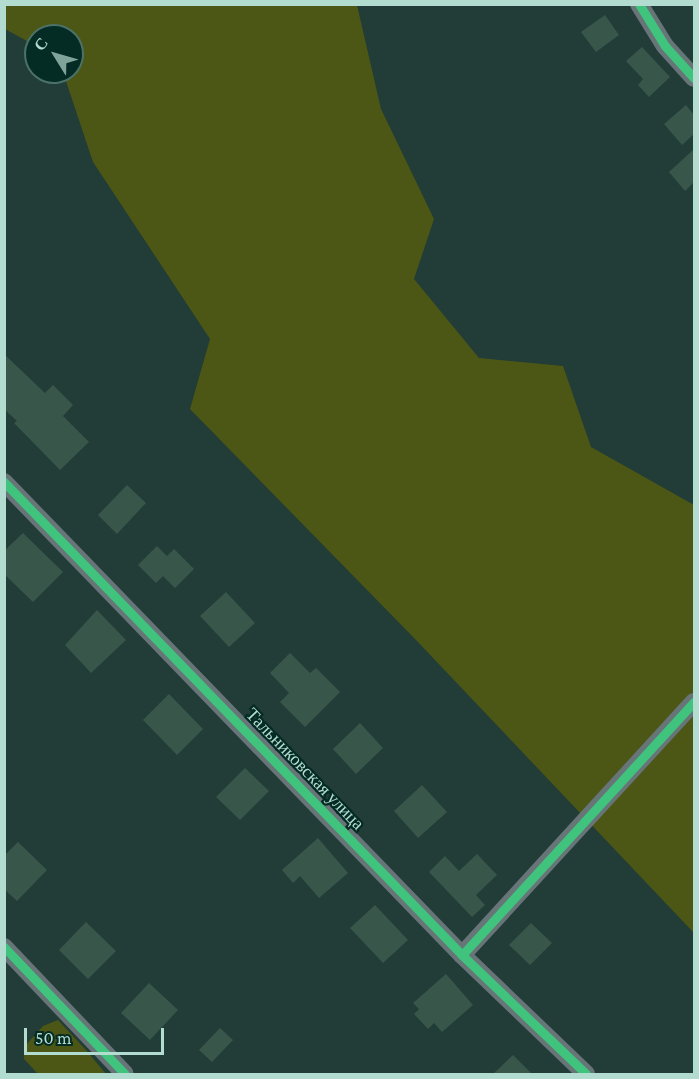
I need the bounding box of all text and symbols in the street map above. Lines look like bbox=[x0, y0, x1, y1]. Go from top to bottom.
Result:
north arrow bbox=[24, 24, 84, 84]
text: С bbox=[31, 34, 51, 54]
street label: Тальниковская улица bbox=[241, 704, 369, 834]
scale bar bbox=[27, 1016, 166, 1054]
text: 50 m bbox=[35, 1028, 72, 1048]

